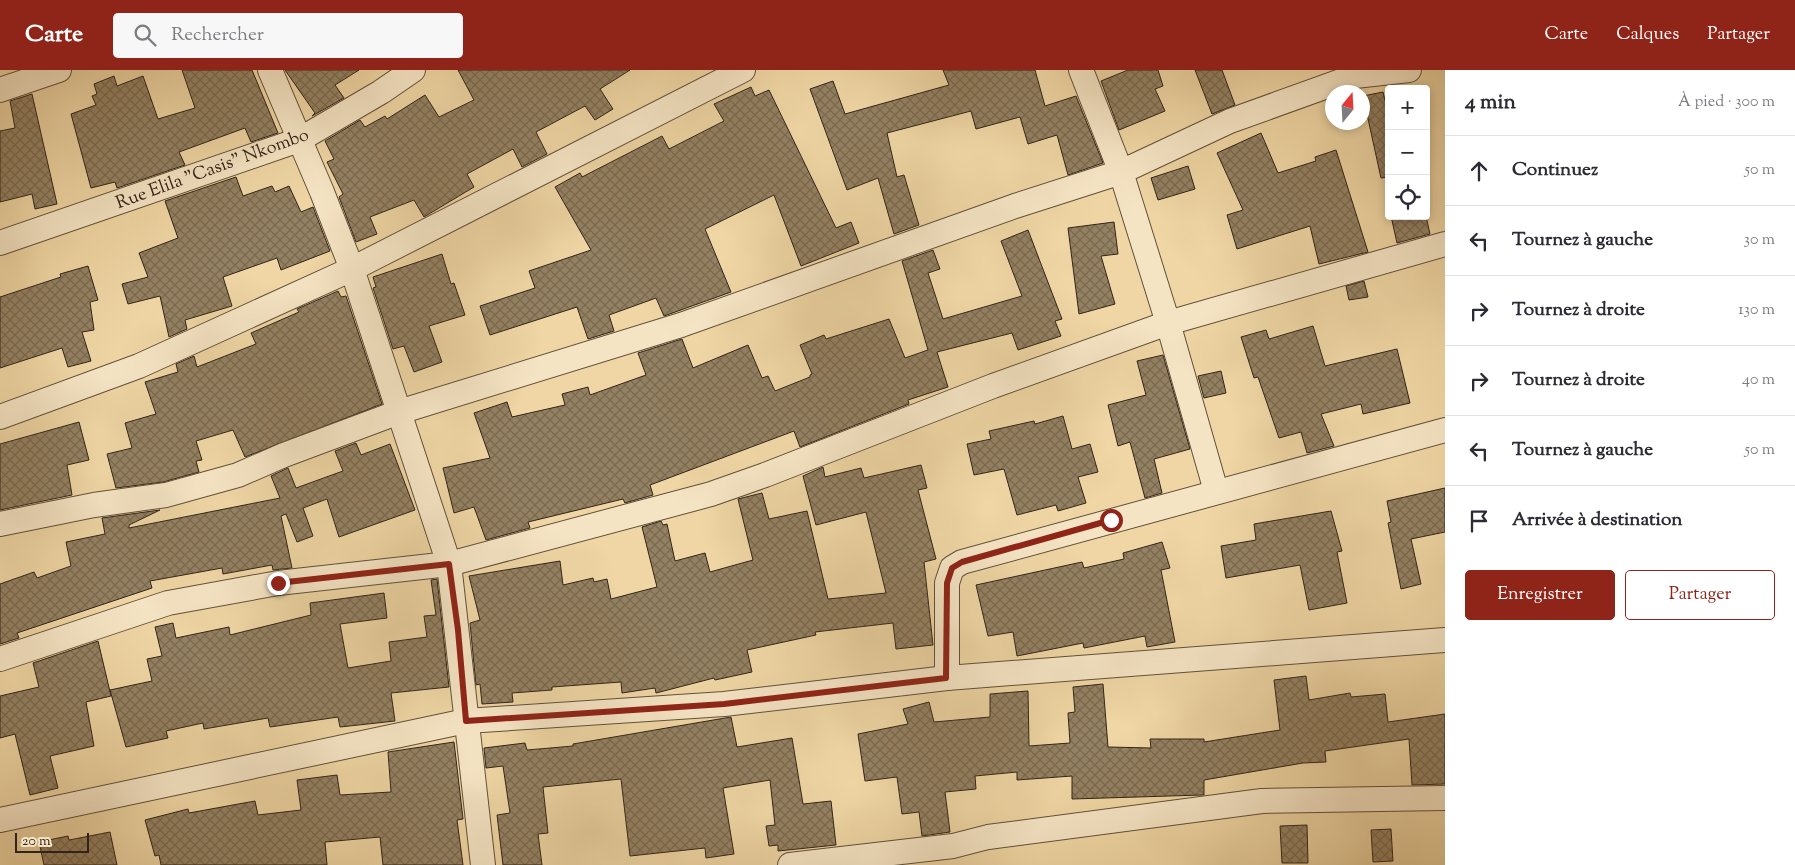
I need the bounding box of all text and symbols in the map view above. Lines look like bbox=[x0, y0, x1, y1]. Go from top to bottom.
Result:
search box bbox=[113, 13, 463, 58]
text: Carte bbox=[25, 18, 83, 52]
icon: search bbox=[131, 21, 159, 49]
text: Rechercher bbox=[171, 22, 264, 49]
text: Carte bbox=[1545, 22, 1588, 48]
text: Calques bbox=[1616, 22, 1679, 48]
text: Partager bbox=[1707, 22, 1770, 48]
north arrow bbox=[1325, 85, 1370, 130]
map controls bbox=[1385, 85, 1430, 220]
button: + bbox=[1385, 85, 1430, 130]
text: 4 min bbox=[1465, 88, 1516, 118]
text: À pied · 300 m bbox=[1678, 91, 1775, 114]
street label: Rue Elila "Casis" Nkombo bbox=[112, 123, 313, 217]
button: − bbox=[1385, 130, 1430, 175]
icon: ahead bbox=[1465, 157, 1493, 185]
text: Continuez bbox=[1512, 157, 1598, 184]
text: 50 m bbox=[1744, 159, 1775, 182]
button: locate bbox=[1385, 175, 1430, 220]
icon: left bbox=[1465, 227, 1493, 255]
text: Tournez à gauche bbox=[1512, 227, 1653, 254]
text: 30 m bbox=[1744, 229, 1775, 252]
icon: right bbox=[1465, 297, 1493, 325]
text: Tournez à droite bbox=[1512, 297, 1645, 324]
text: 130 m bbox=[1738, 299, 1775, 322]
icon: right bbox=[1465, 367, 1493, 395]
text: Tournez à droite bbox=[1512, 367, 1645, 394]
text: 40 m bbox=[1742, 369, 1775, 392]
icon: left bbox=[1465, 437, 1493, 465]
text: Tournez à gauche bbox=[1512, 437, 1653, 464]
text: 50 m bbox=[1744, 439, 1775, 462]
icon: arrive bbox=[1465, 507, 1493, 535]
text: Arrivée à destination bbox=[1512, 507, 1683, 534]
route start bbox=[1100, 509, 1123, 532]
button: Enregistrer bbox=[1465, 570, 1615, 620]
button: Partager bbox=[1625, 570, 1775, 620]
route end bbox=[267, 572, 290, 595]
scale bar bbox=[15, 830, 89, 853]
text: 20 m bbox=[22, 832, 51, 852]

